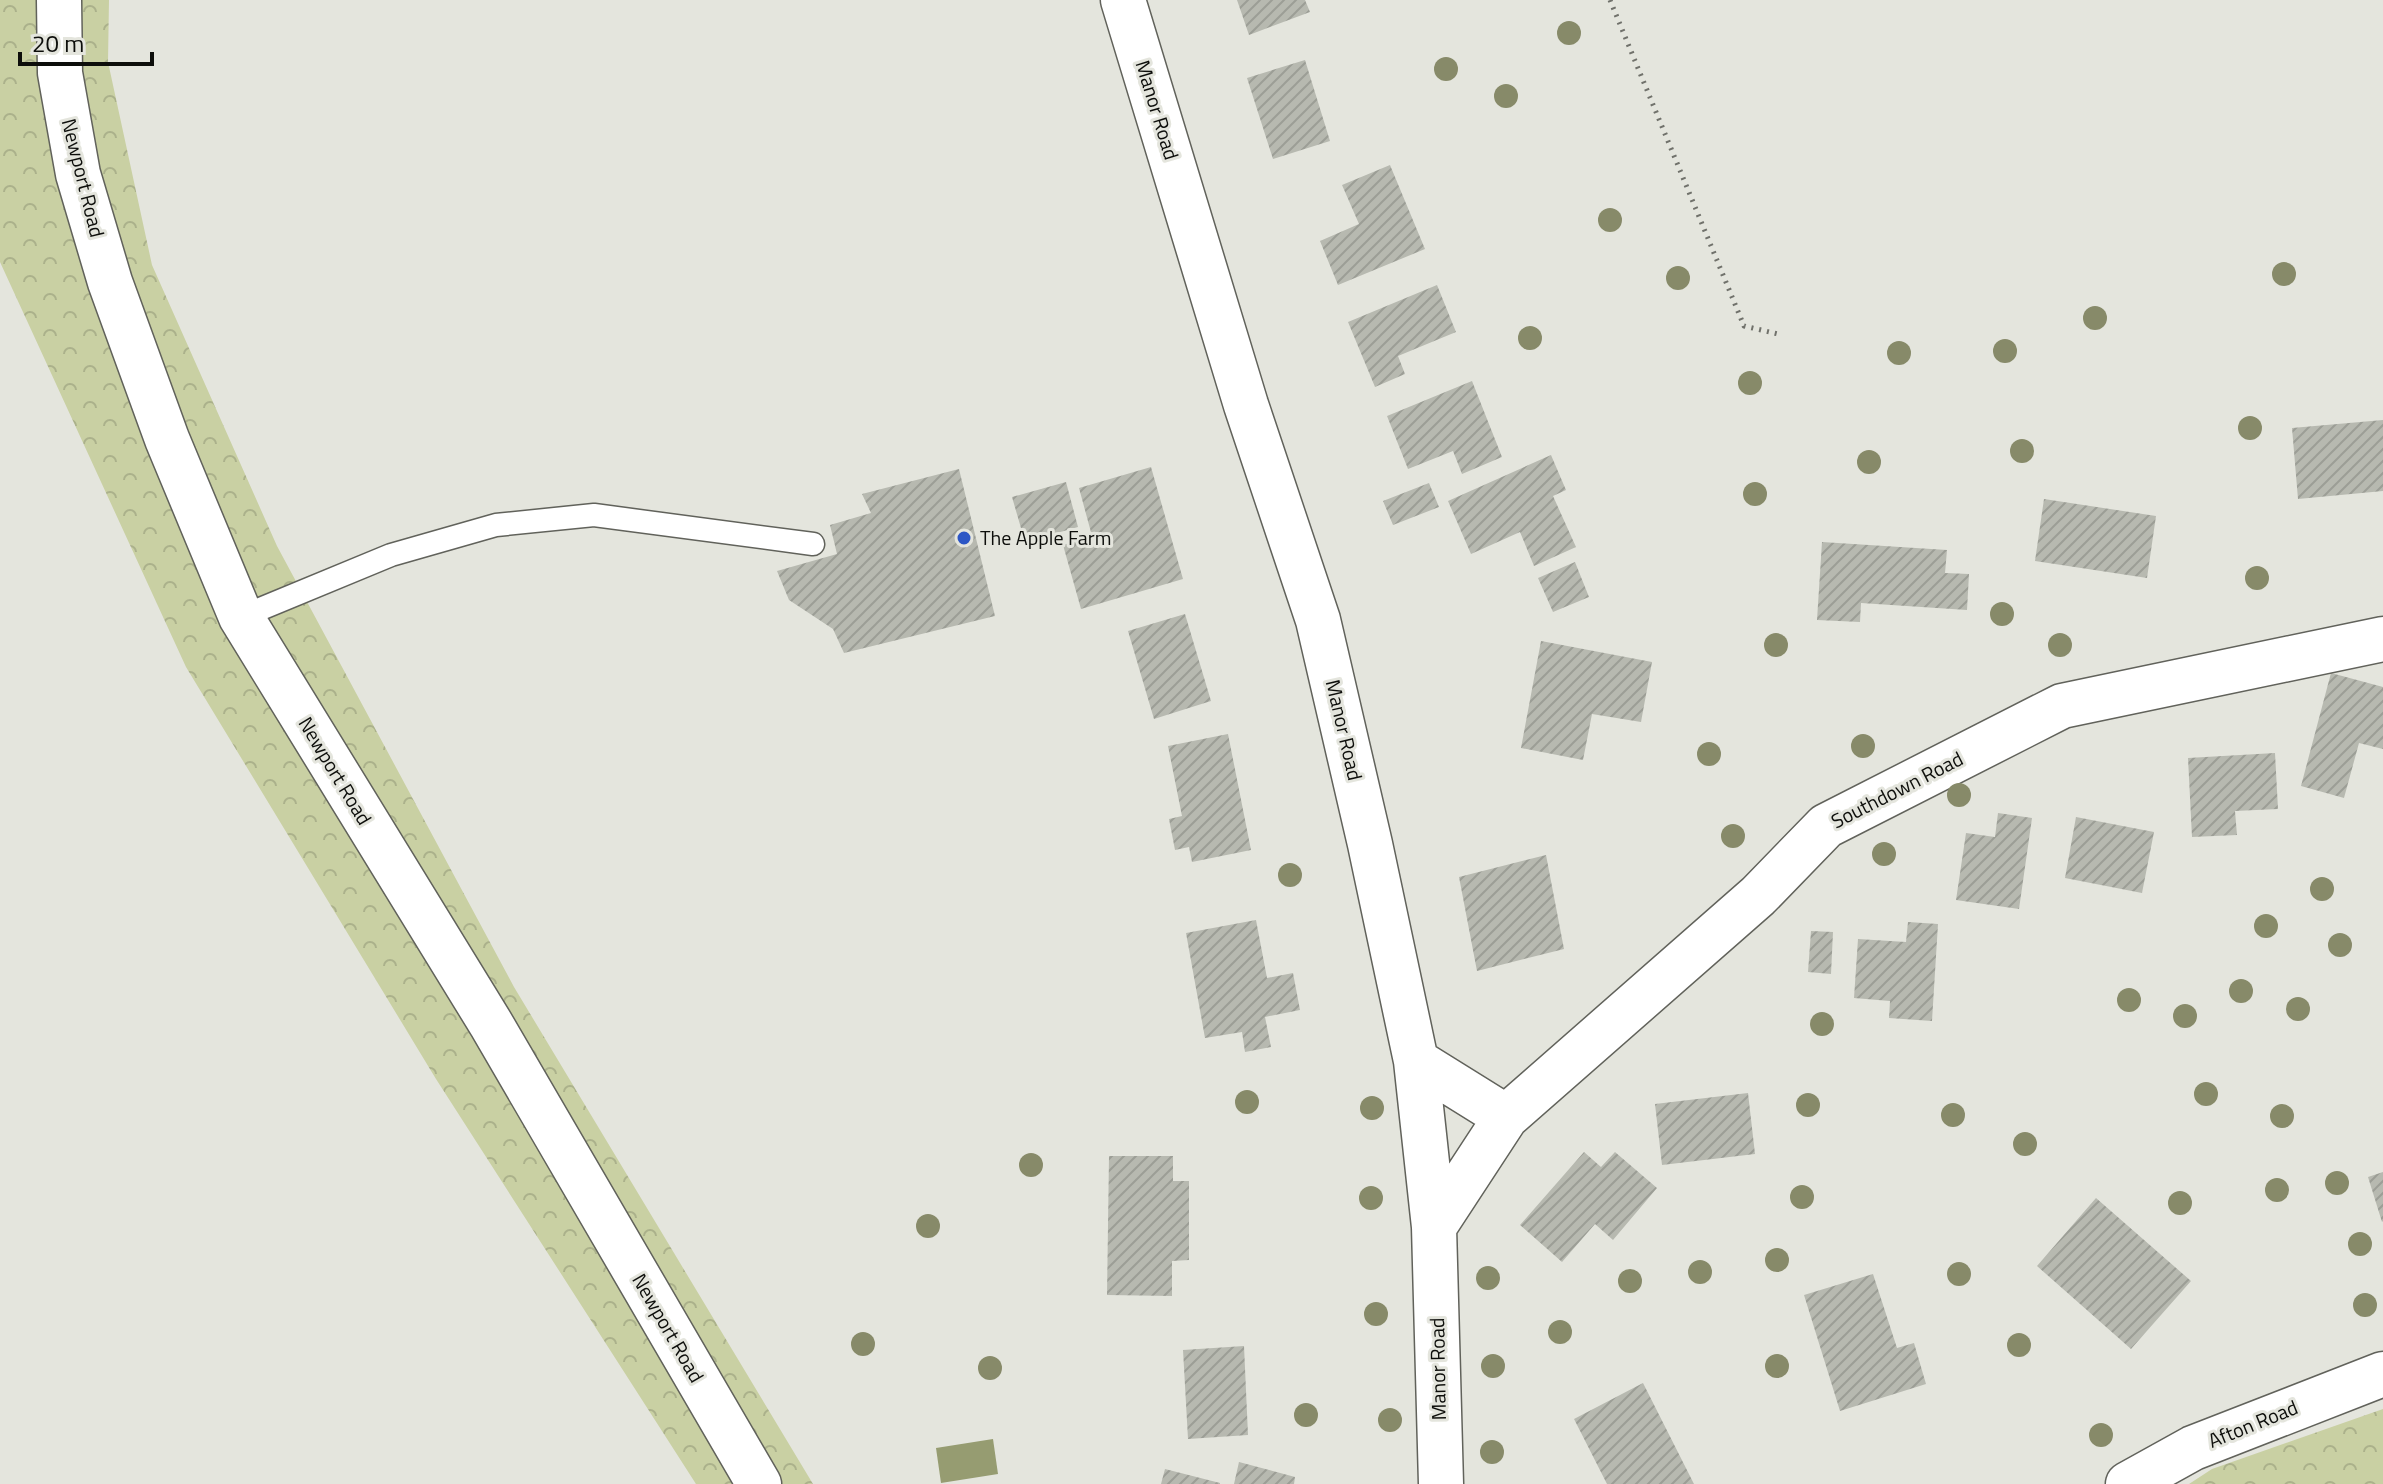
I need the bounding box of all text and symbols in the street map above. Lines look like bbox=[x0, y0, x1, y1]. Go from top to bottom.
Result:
scale bar bbox=[20, 16, 152, 66]
text: 20 m bbox=[32, 25, 84, 61]
street label: Manor Road bbox=[1128, 56, 1187, 164]
street label: Newport Road bbox=[54, 115, 113, 241]
place label: The Apple Farm bbox=[980, 522, 1111, 553]
marker: The Apple Farm bbox=[955, 529, 973, 547]
street label: Manor Road bbox=[1318, 676, 1371, 783]
street label: Newport Road bbox=[291, 711, 380, 831]
street label: Southdown Road bbox=[1825, 743, 1968, 836]
street label: Newport Road bbox=[625, 1267, 712, 1388]
street label: Manor Road bbox=[1421, 1317, 1454, 1421]
street label: Afton Road bbox=[2203, 1391, 2302, 1456]

